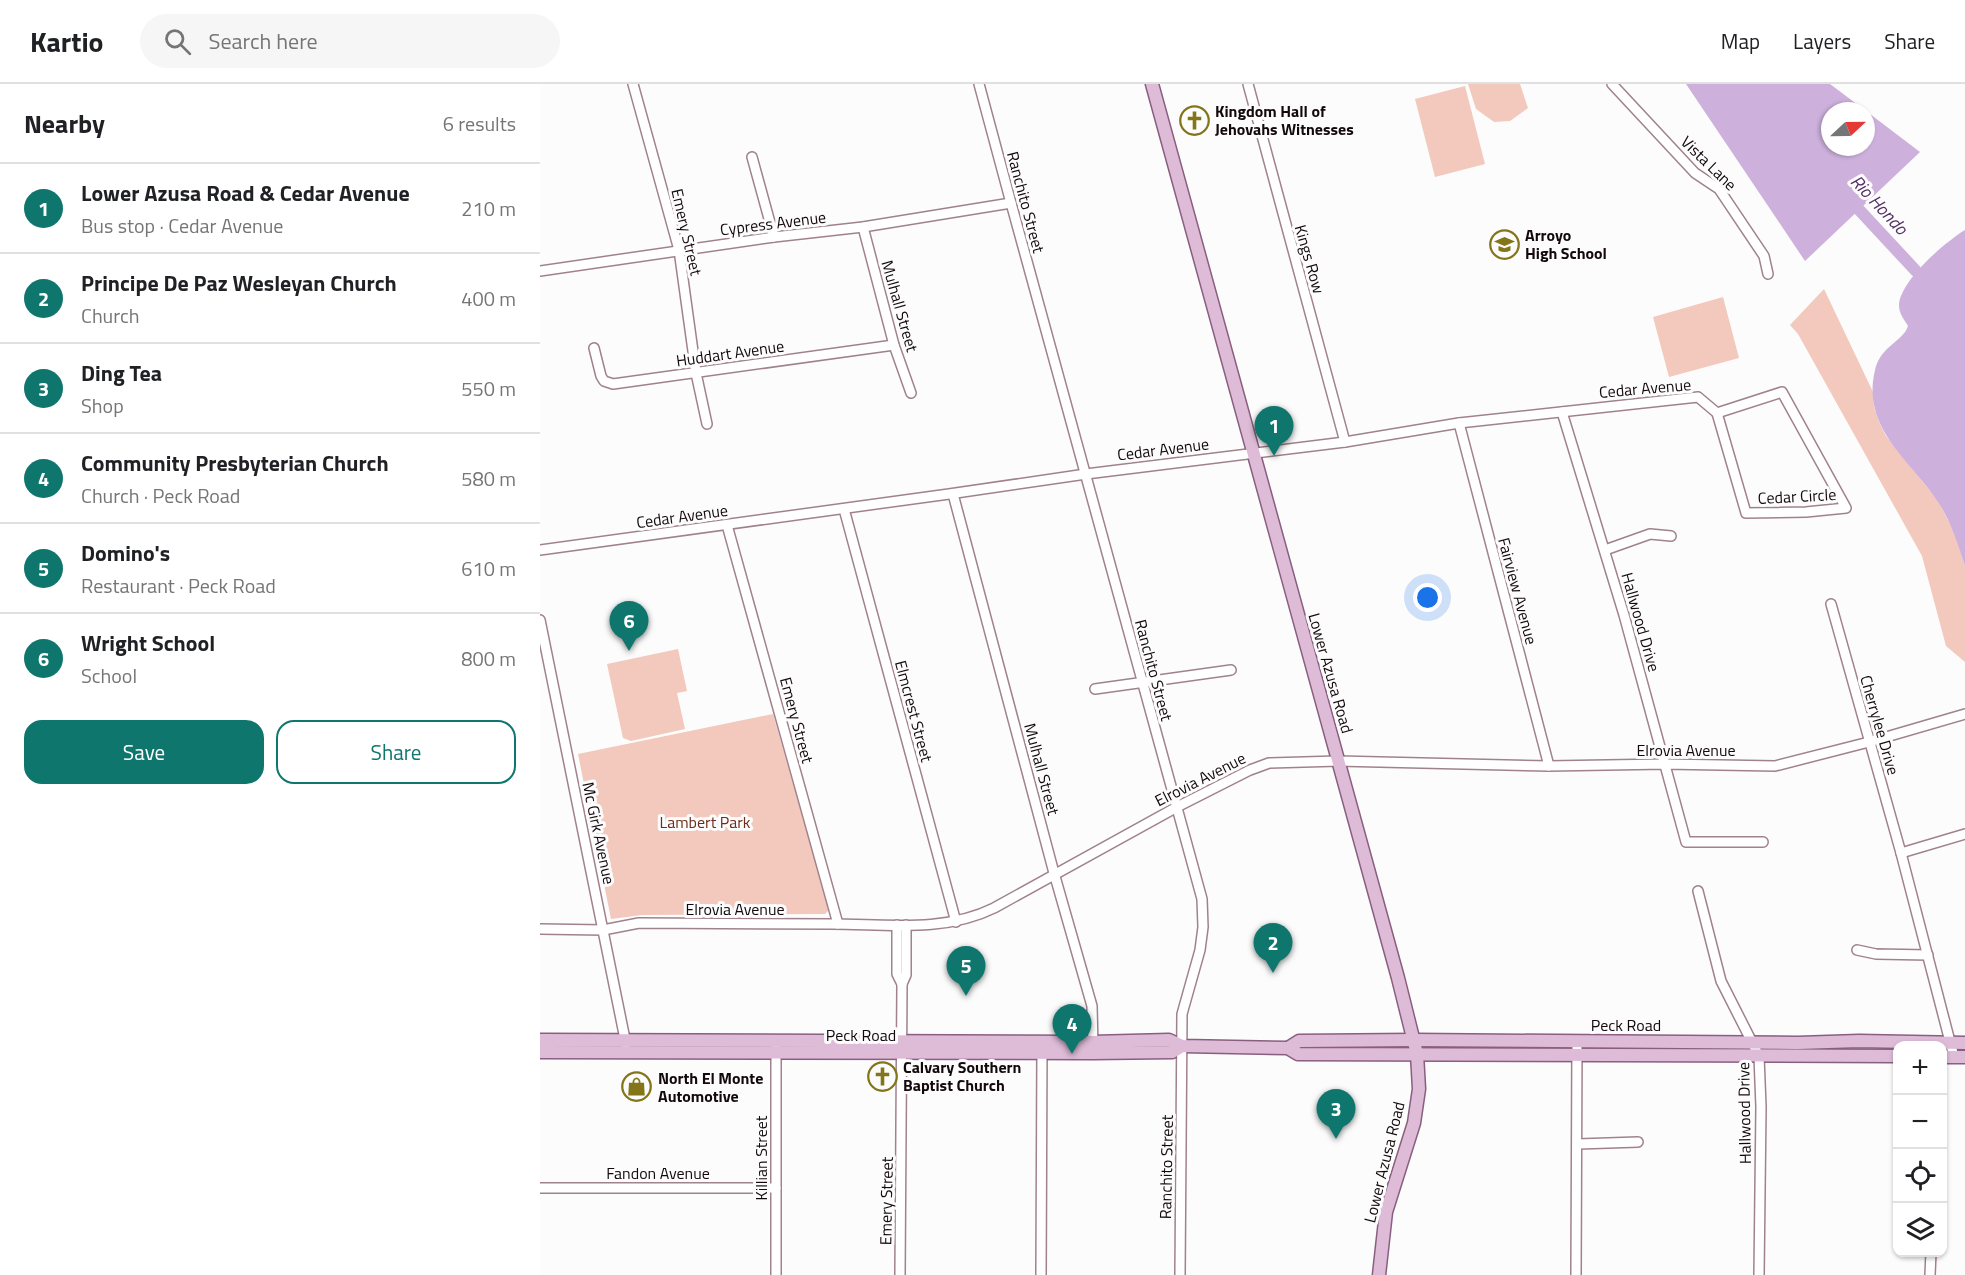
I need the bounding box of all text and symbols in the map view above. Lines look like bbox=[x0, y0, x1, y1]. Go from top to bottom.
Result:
search box bbox=[140, 14, 560, 68]
text: Kartio bbox=[30, 20, 104, 63]
text: Search here bbox=[209, 24, 318, 58]
icon: search bbox=[161, 25, 194, 58]
text: Map bbox=[1721, 25, 1760, 57]
text: Layers bbox=[1793, 25, 1851, 57]
text: Share bbox=[1884, 25, 1935, 57]
place label: Kingdom Hall of Jehovahs Witnesses bbox=[1215, 99, 1354, 141]
north arrow bbox=[1821, 102, 1875, 156]
text: Nearby bbox=[24, 104, 105, 143]
church icon: Kingdom Hall of Jehovahs Witnesses bbox=[1178, 104, 1210, 136]
text: 6 results bbox=[443, 108, 516, 139]
street label: Vista Lane bbox=[1676, 130, 1742, 196]
street label: Ranchito Street bbox=[1001, 148, 1051, 256]
water label: Rio Hondo bbox=[1844, 169, 1915, 242]
text: Lower Azusa Road & Cedar Avenue bbox=[81, 176, 410, 210]
street label: Emery Street bbox=[665, 186, 709, 278]
text: 1 bbox=[38, 193, 49, 224]
text: 210 m bbox=[461, 193, 516, 224]
street label: Cypress Avenue bbox=[719, 205, 827, 241]
text: Bus stop · Cedar Avenue bbox=[81, 210, 283, 241]
street label: Kings Row bbox=[1289, 222, 1331, 296]
place label: Arroyo High School bbox=[1525, 223, 1607, 265]
school or university icon: Arroyo High School bbox=[1488, 228, 1520, 260]
street label: Mulhall Street bbox=[875, 257, 925, 355]
text: Principe De Paz Wesleyan Church bbox=[81, 266, 397, 300]
text: 2 bbox=[38, 283, 49, 314]
text: 400 m bbox=[461, 283, 516, 314]
text: Church bbox=[81, 300, 139, 331]
street label: Huddart Avenue bbox=[674, 334, 786, 372]
text: Ding Tea bbox=[81, 356, 162, 390]
street label: Cedar Avenue bbox=[1598, 372, 1692, 404]
text: 3 bbox=[38, 373, 49, 404]
text: 550 m bbox=[461, 373, 516, 404]
text: Shop bbox=[81, 390, 124, 421]
pin: 1 bbox=[1254, 406, 1294, 456]
street label: Cedar Avenue bbox=[1116, 431, 1210, 467]
text: Community Presbyterian Church bbox=[81, 446, 389, 480]
text: 4 bbox=[38, 463, 49, 494]
text: 580 m bbox=[461, 463, 516, 494]
text: Church · Peck Road bbox=[81, 480, 240, 511]
street label: Cedar Circle bbox=[1757, 482, 1837, 510]
street label: Cedar Avenue bbox=[635, 498, 729, 534]
street label: Fairview Avenue bbox=[1492, 535, 1544, 647]
text: Domino's bbox=[81, 536, 170, 570]
text: 5 bbox=[38, 553, 49, 584]
text: 610 m bbox=[461, 553, 516, 584]
text: Restaurant · Peck Road bbox=[81, 570, 276, 601]
street label: Hallwood Drive bbox=[1615, 570, 1667, 674]
your location bbox=[1413, 583, 1442, 612]
pin: 6 bbox=[610, 602, 649, 651]
street label: Lower Azusa Road bbox=[1302, 610, 1360, 736]
street label: Ranchito Street bbox=[1129, 616, 1179, 724]
text: Wright School bbox=[81, 626, 215, 660]
text: 6 bbox=[38, 643, 49, 674]
text: 800 m bbox=[461, 643, 516, 674]
street label: Elmcrest Street bbox=[889, 658, 939, 765]
text: School bbox=[81, 660, 137, 691]
street label: Cherrylee Drive bbox=[1854, 672, 1906, 778]
street label: Emery Street bbox=[774, 674, 820, 766]
button: Save bbox=[24, 720, 264, 784]
button: Share bbox=[276, 720, 516, 784]
street label: Mulhall Street bbox=[1018, 720, 1066, 818]
street label: Elrovia Avenue bbox=[1636, 738, 1736, 762]
street label: Elrovia Avenue bbox=[1150, 746, 1250, 812]
street label: Mc Girk Avenue bbox=[576, 780, 622, 886]
park label: Lambert Park bbox=[660, 810, 751, 834]
street label: Elrovia Avenue bbox=[685, 897, 785, 921]
pin: 2 bbox=[1254, 924, 1292, 973]
pin: 5 bbox=[946, 946, 986, 996]
pin: 4 bbox=[1052, 1004, 1092, 1054]
street label: Peck Road bbox=[1591, 1013, 1661, 1037]
street label: Peck Road bbox=[826, 1023, 896, 1047]
map controls bbox=[1893, 1041, 1947, 1257]
button: + bbox=[1893, 1041, 1947, 1095]
place label: Calvary Southern Baptist Church bbox=[903, 1055, 1021, 1097]
church icon: Calvary Southern Baptist Church bbox=[866, 1060, 898, 1092]
street label: Hallwood Drive bbox=[1731, 1062, 1757, 1164]
place label: North El Monte Automotive bbox=[658, 1066, 763, 1108]
shop icon: North El Monte Automotive bbox=[621, 1071, 653, 1103]
pin: 3 bbox=[1316, 1090, 1356, 1139]
button: − bbox=[1893, 1095, 1947, 1149]
street label: Lower Azusa Road bbox=[1357, 1099, 1411, 1225]
street label: Ranchito Street bbox=[1153, 1114, 1179, 1219]
street label: Killian Street bbox=[749, 1115, 773, 1200]
button: locate bbox=[1893, 1149, 1947, 1203]
street label: Emery Street bbox=[873, 1156, 899, 1245]
street label: Fandon Avenue bbox=[606, 1161, 710, 1185]
button: layers bbox=[1893, 1203, 1947, 1257]

